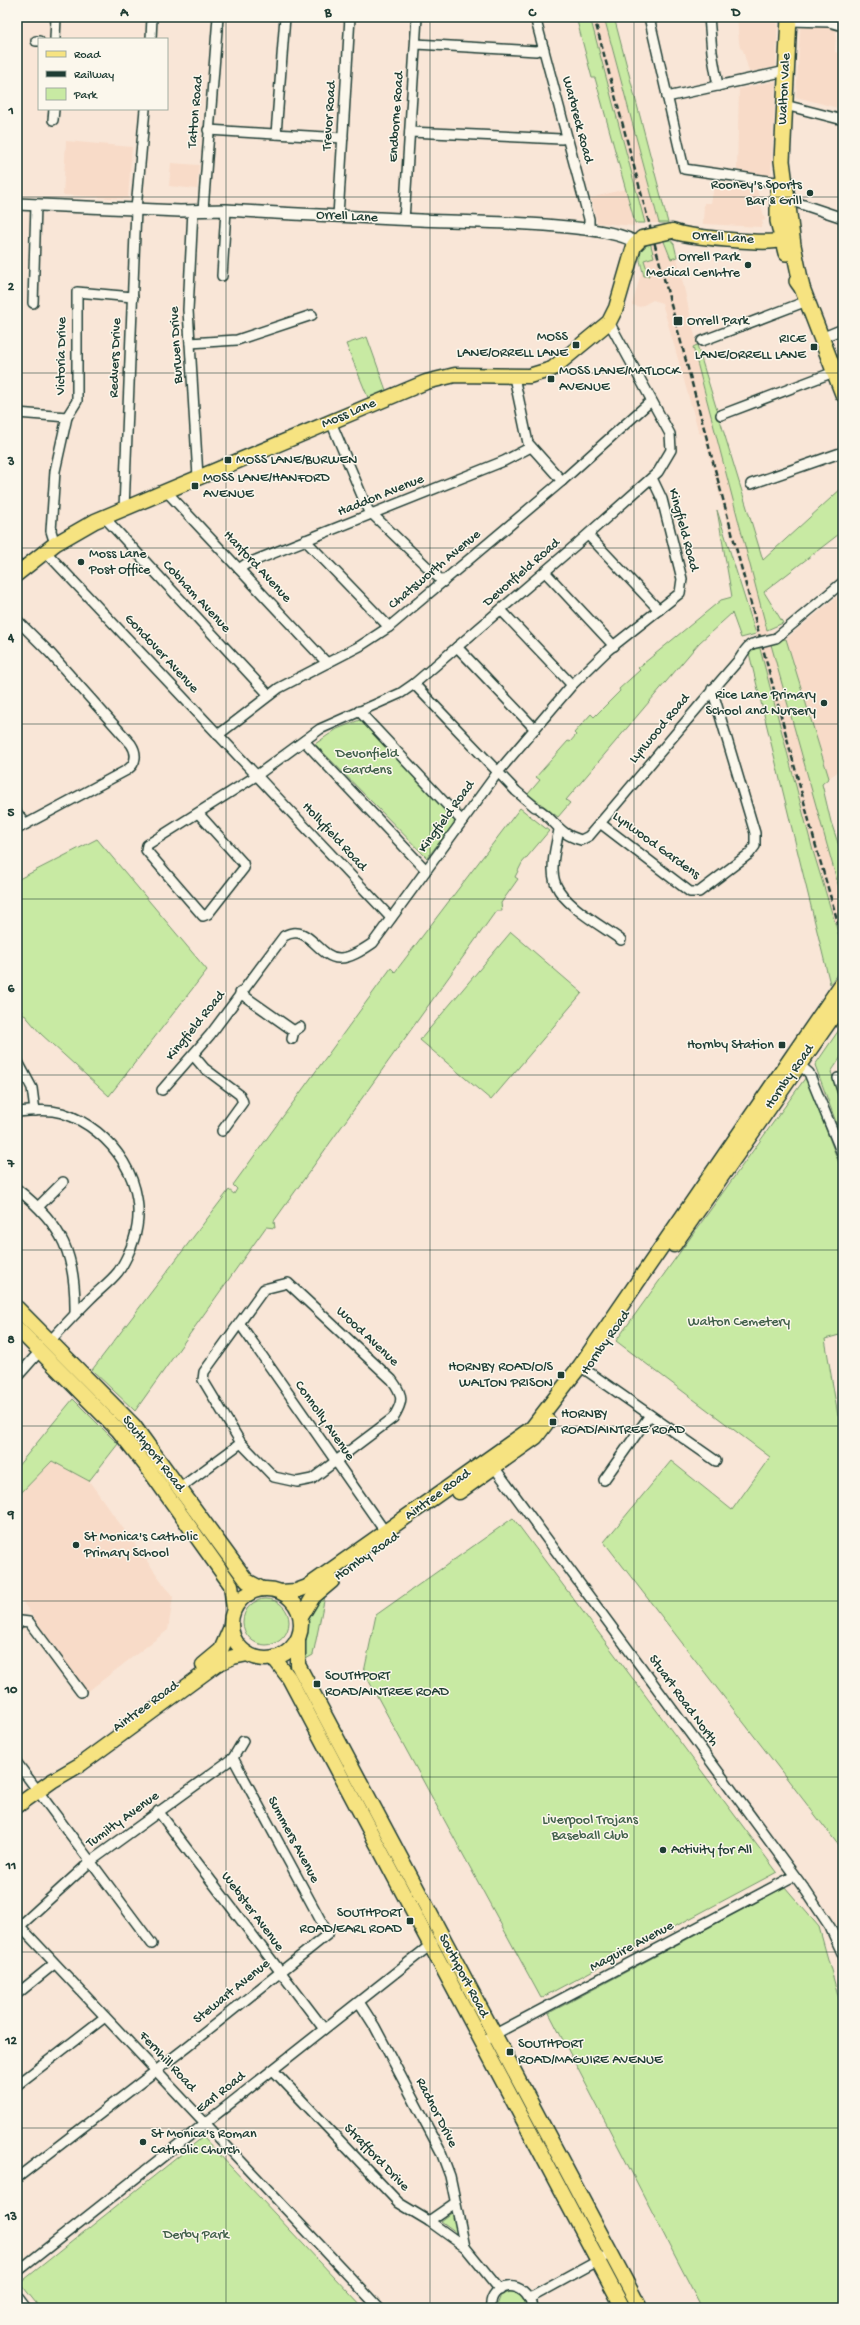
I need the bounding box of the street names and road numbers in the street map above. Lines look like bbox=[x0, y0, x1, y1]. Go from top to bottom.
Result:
street label: Walton Vale bbox=[775, 52, 795, 125]
street label: Endborne Road bbox=[385, 69, 409, 163]
street label: Tatton Road bbox=[184, 73, 208, 150]
street label: Warbreck Road bbox=[557, 75, 597, 167]
street label: Trevor Road bbox=[319, 79, 341, 152]
street label: Orrell Lane bbox=[316, 207, 379, 227]
street label: Orrell Lane bbox=[692, 227, 755, 249]
street label: Burwen Drive bbox=[166, 305, 188, 385]
street label: Victoria Drive bbox=[53, 316, 71, 396]
street label: Redvers Drive bbox=[106, 317, 126, 398]
street label: Moss Lane bbox=[319, 395, 379, 433]
street label: Haddon Avenue bbox=[335, 471, 427, 521]
street label: Kingfield Road bbox=[664, 487, 703, 575]
street label: Chatsworth Avenue bbox=[385, 526, 485, 614]
street label: Hanford Avenue bbox=[219, 527, 295, 607]
street label: Devonfield Road bbox=[479, 534, 565, 612]
street label: Cobham Avenue bbox=[158, 557, 234, 637]
street label: Gondover Avenue bbox=[120, 611, 203, 698]
street label: Lynwood Road bbox=[626, 689, 695, 767]
street label: Kingfield Road bbox=[415, 776, 480, 856]
street label: Hollyfield Road bbox=[298, 799, 371, 876]
street label: Lynwood Gardens bbox=[609, 808, 704, 884]
street label: Kingfield Road bbox=[163, 986, 231, 1064]
street label: Hornby Road bbox=[762, 1040, 820, 1113]
street label: Wood Avenue bbox=[332, 1303, 403, 1371]
street label: Hornby Road bbox=[578, 1306, 636, 1379]
street label: Connolly Avenue bbox=[290, 1378, 358, 1465]
street label: Southport Road bbox=[118, 1412, 189, 1497]
street label: Aintree Road bbox=[402, 1464, 476, 1524]
street label: Hornby Road bbox=[331, 1527, 404, 1585]
street label: Stuart Road North bbox=[644, 1652, 722, 1750]
street label: Aintree Road bbox=[110, 1676, 184, 1736]
street label: Tumilty Avenue bbox=[82, 1787, 163, 1853]
street label: Summers Avenue bbox=[263, 1794, 323, 1887]
street label: Webster Avenue bbox=[217, 1869, 288, 1956]
street label: Maguire Avenue bbox=[587, 1917, 678, 1976]
street label: Southport Road bbox=[434, 1931, 493, 2022]
street label: Stewart Avenue bbox=[190, 1955, 275, 2028]
street label: Fernhill Road bbox=[134, 2027, 201, 2097]
street label: Earl Road bbox=[193, 2067, 251, 2118]
street label: Radnor Drive bbox=[411, 2075, 461, 2151]
street label: Strafford Drive bbox=[339, 2121, 413, 2196]

